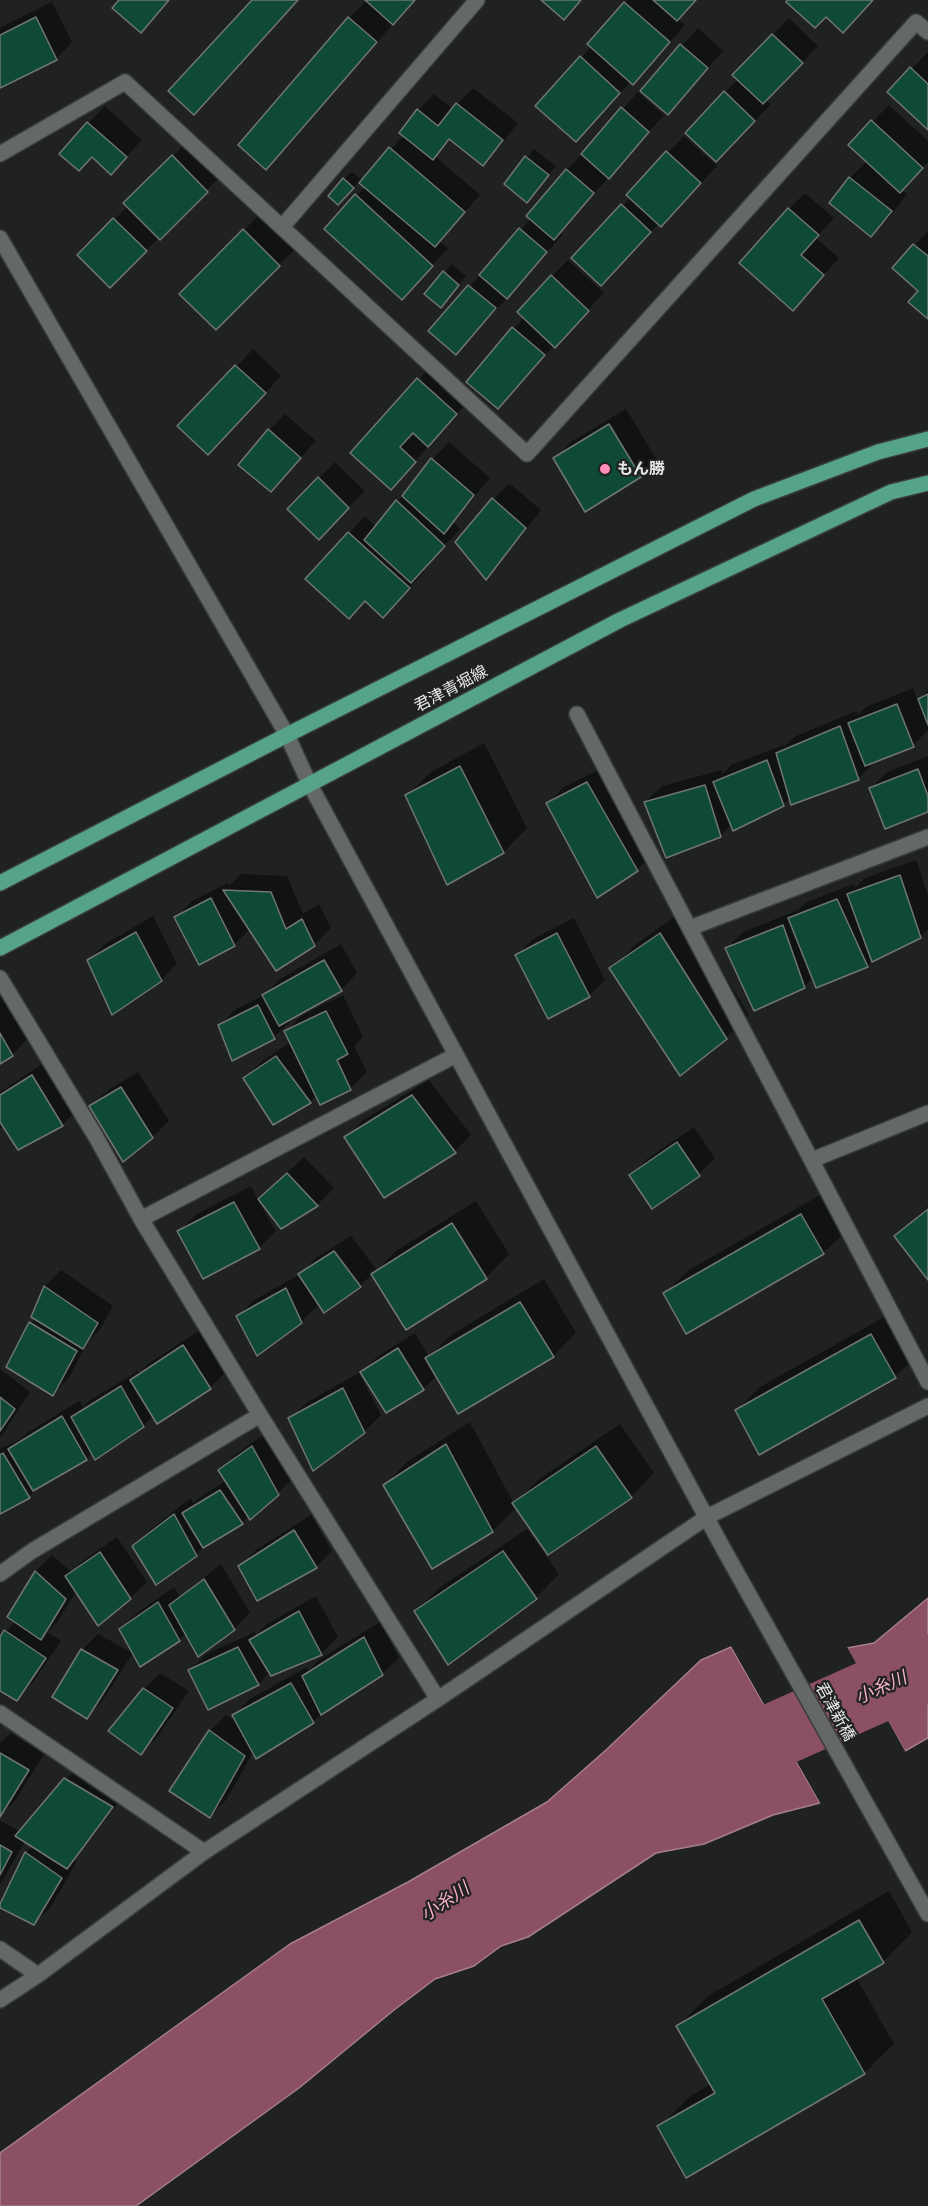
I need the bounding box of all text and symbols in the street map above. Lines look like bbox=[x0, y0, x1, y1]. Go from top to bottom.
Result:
place label: もん勝 bbox=[617, 459, 665, 479]
marker: もん勝 bbox=[598, 462, 612, 476]
street label: 君津青堀線 bbox=[411, 662, 491, 716]
water label: 小糸川 bbox=[852, 1667, 910, 1709]
street label: 君津新橋 bbox=[811, 1679, 859, 1745]
water label: 小糸川 bbox=[417, 1878, 473, 1926]

